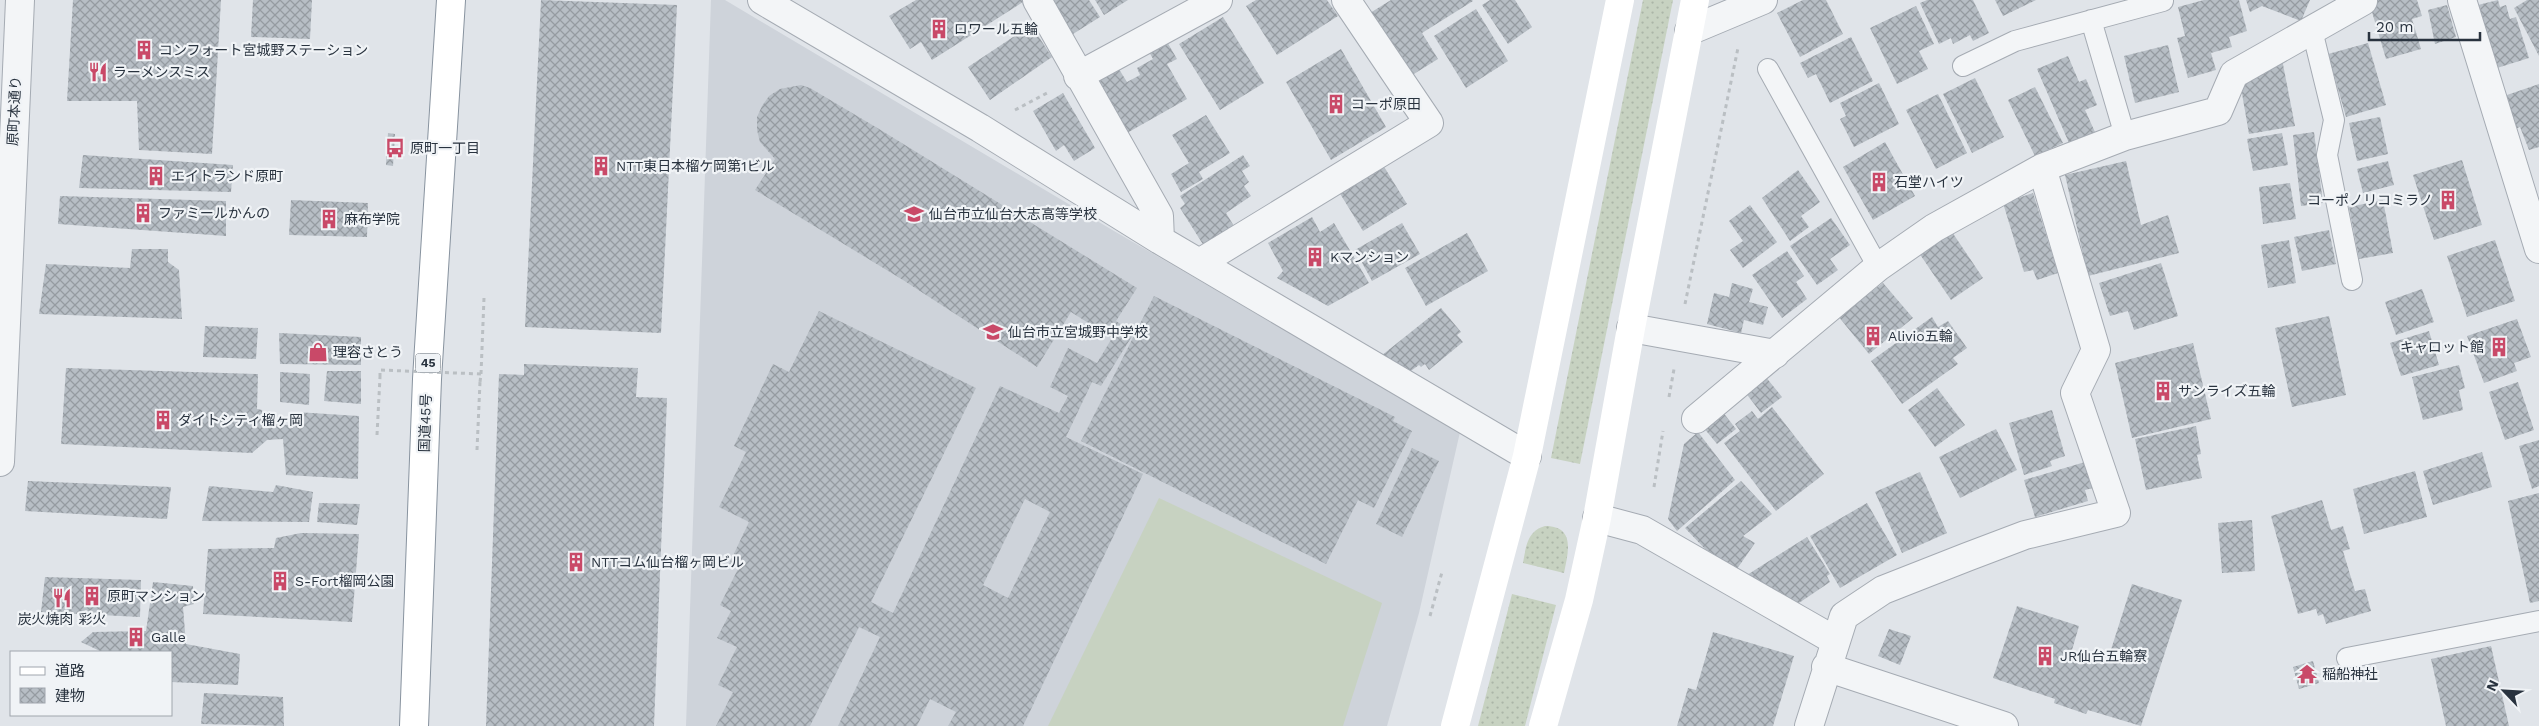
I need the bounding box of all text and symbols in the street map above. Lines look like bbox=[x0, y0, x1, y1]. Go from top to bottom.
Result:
scale bar bbox=[2369, 10, 2480, 42]
building icon: ロワール五輪 bbox=[928, 18, 950, 40]
text: 20 m bbox=[2376, 18, 2414, 36]
place label: ロワール五輪 bbox=[954, 21, 1038, 37]
building icon: コンフォート宮城野ステーション bbox=[133, 39, 155, 61]
place label: コンフォート宮城野ステーション bbox=[159, 42, 368, 58]
restaurant icon: ラーメンスミス bbox=[87, 61, 109, 83]
place label: ラーメンスミス bbox=[113, 64, 210, 80]
street label: 原町本通り bbox=[4, 76, 24, 146]
building icon: コーポ原田 bbox=[1325, 93, 1347, 115]
place label: コーポ原田 bbox=[1351, 96, 1421, 112]
bus stop icon: 原町一丁目 bbox=[384, 137, 406, 159]
place label: 原町一丁目 bbox=[410, 140, 480, 156]
building icon: NTT東日本榴ケ岡第1ビル bbox=[590, 155, 612, 177]
place label: NTT東日本榴ケ岡第1ビル bbox=[616, 158, 775, 174]
building icon: エイトランド原町 bbox=[145, 165, 167, 187]
place label: エイトランド原町 bbox=[171, 168, 283, 184]
building icon: 石堂ハイツ bbox=[1868, 171, 1890, 193]
place label: 石堂ハイツ bbox=[1894, 174, 1964, 190]
building icon: コーポノリコミラノ bbox=[2437, 189, 2459, 211]
place label: コーポノリコミラノ bbox=[2307, 192, 2433, 208]
building icon: ファミールかんの bbox=[132, 202, 154, 224]
school or university icon: 仙台市立仙台大志高等学校 bbox=[903, 203, 925, 225]
place label: ファミールかんの bbox=[158, 205, 270, 221]
place label: 仙台市立仙台大志高等学校 bbox=[929, 206, 1097, 222]
building icon: 麻布学院 bbox=[318, 208, 340, 230]
place label: 麻布学院 bbox=[344, 211, 400, 227]
building icon: Kマンション bbox=[1304, 246, 1326, 268]
place label: Kマンション bbox=[1330, 249, 1409, 265]
school or university icon: 仙台市立宮城野中学校 bbox=[982, 321, 1004, 343]
place label: 仙台市立宮城野中学校 bbox=[1008, 324, 1148, 340]
building icon: Alivio五輪 bbox=[1862, 325, 1884, 347]
place label: Alivio五輪 bbox=[1888, 328, 1953, 344]
building icon: キャロット館 bbox=[2488, 336, 2510, 358]
place label: キャロット館 bbox=[2400, 339, 2484, 355]
shop icon: 理容さとう bbox=[307, 341, 329, 363]
place label: 理容さとう bbox=[333, 344, 403, 360]
road number: 45 bbox=[416, 353, 440, 372]
building icon: サンライズ五輪 bbox=[2152, 380, 2174, 402]
place label: サンライズ五輪 bbox=[2178, 383, 2276, 399]
street label: 国道45号 bbox=[416, 393, 434, 453]
building icon: ダイトシティ榴ヶ岡 bbox=[152, 409, 174, 431]
place label: ダイトシティ榴ヶ岡 bbox=[178, 412, 303, 428]
building icon: NTTコム仙台榴ヶ岡ビル bbox=[565, 551, 587, 573]
place label: NTTコム仙台榴ヶ岡ビル bbox=[591, 554, 744, 570]
building icon: S-Fort榴岡公園 bbox=[269, 570, 291, 592]
place label: S-Fort榴岡公園 bbox=[295, 573, 394, 589]
building icon: 原町マンション bbox=[81, 585, 103, 607]
restaurant icon: 炭火焼肉 彩火 bbox=[51, 587, 73, 609]
place label: 原町マンション bbox=[107, 588, 205, 604]
place label: 炭火焼肉 彩火 bbox=[18, 611, 106, 627]
building icon: Galle bbox=[125, 626, 147, 648]
place label: Galle bbox=[151, 629, 186, 645]
building icon: JR仙台五輪寮 bbox=[2034, 645, 2056, 667]
place label: JR仙台五輪寮 bbox=[2060, 648, 2147, 664]
legend bbox=[10, 651, 172, 716]
text: 道路 bbox=[55, 662, 85, 680]
temple icon: 稲船神社 bbox=[2296, 663, 2318, 685]
place label: 稲船神社 bbox=[2322, 666, 2378, 682]
north arrow bbox=[2479, 666, 2529, 716]
text: N bbox=[2483, 677, 2502, 694]
text: 建物 bbox=[55, 687, 85, 705]

